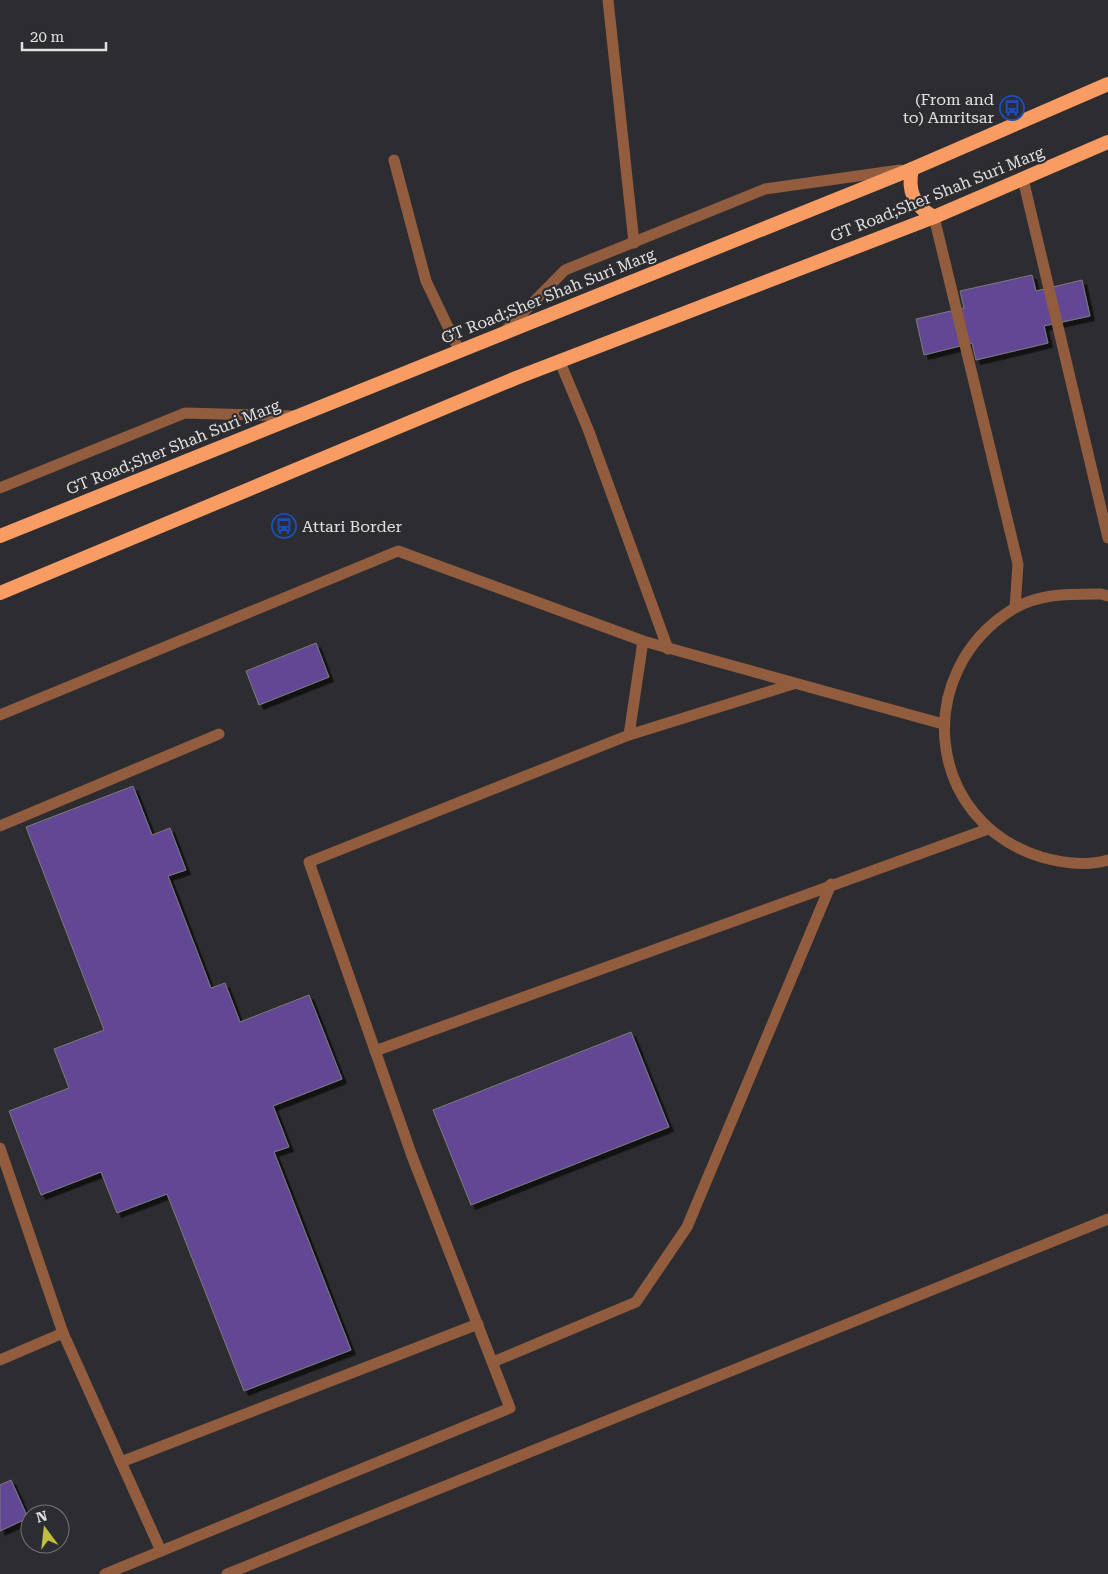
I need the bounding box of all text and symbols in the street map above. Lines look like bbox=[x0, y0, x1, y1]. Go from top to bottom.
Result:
scale bar bbox=[22, 20, 106, 52]
text: 20 m bbox=[30, 28, 65, 46]
place label: (From and to) Amritsar bbox=[903, 90, 994, 127]
bus stop icon: (From and to) Amritsar bbox=[999, 95, 1025, 121]
street label: GT Road;Sher Shah Suri Marg bbox=[827, 142, 1048, 246]
street label: GT Road;Sher Shah Suri Marg bbox=[438, 244, 659, 348]
street label: GT Road;Sher Shah Suri Marg bbox=[63, 395, 284, 499]
bus stop icon: Attari Border bbox=[271, 513, 297, 539]
place label: Attari Border bbox=[302, 517, 403, 536]
north arrow bbox=[20, 1504, 70, 1554]
text: N bbox=[34, 1507, 49, 1526]

